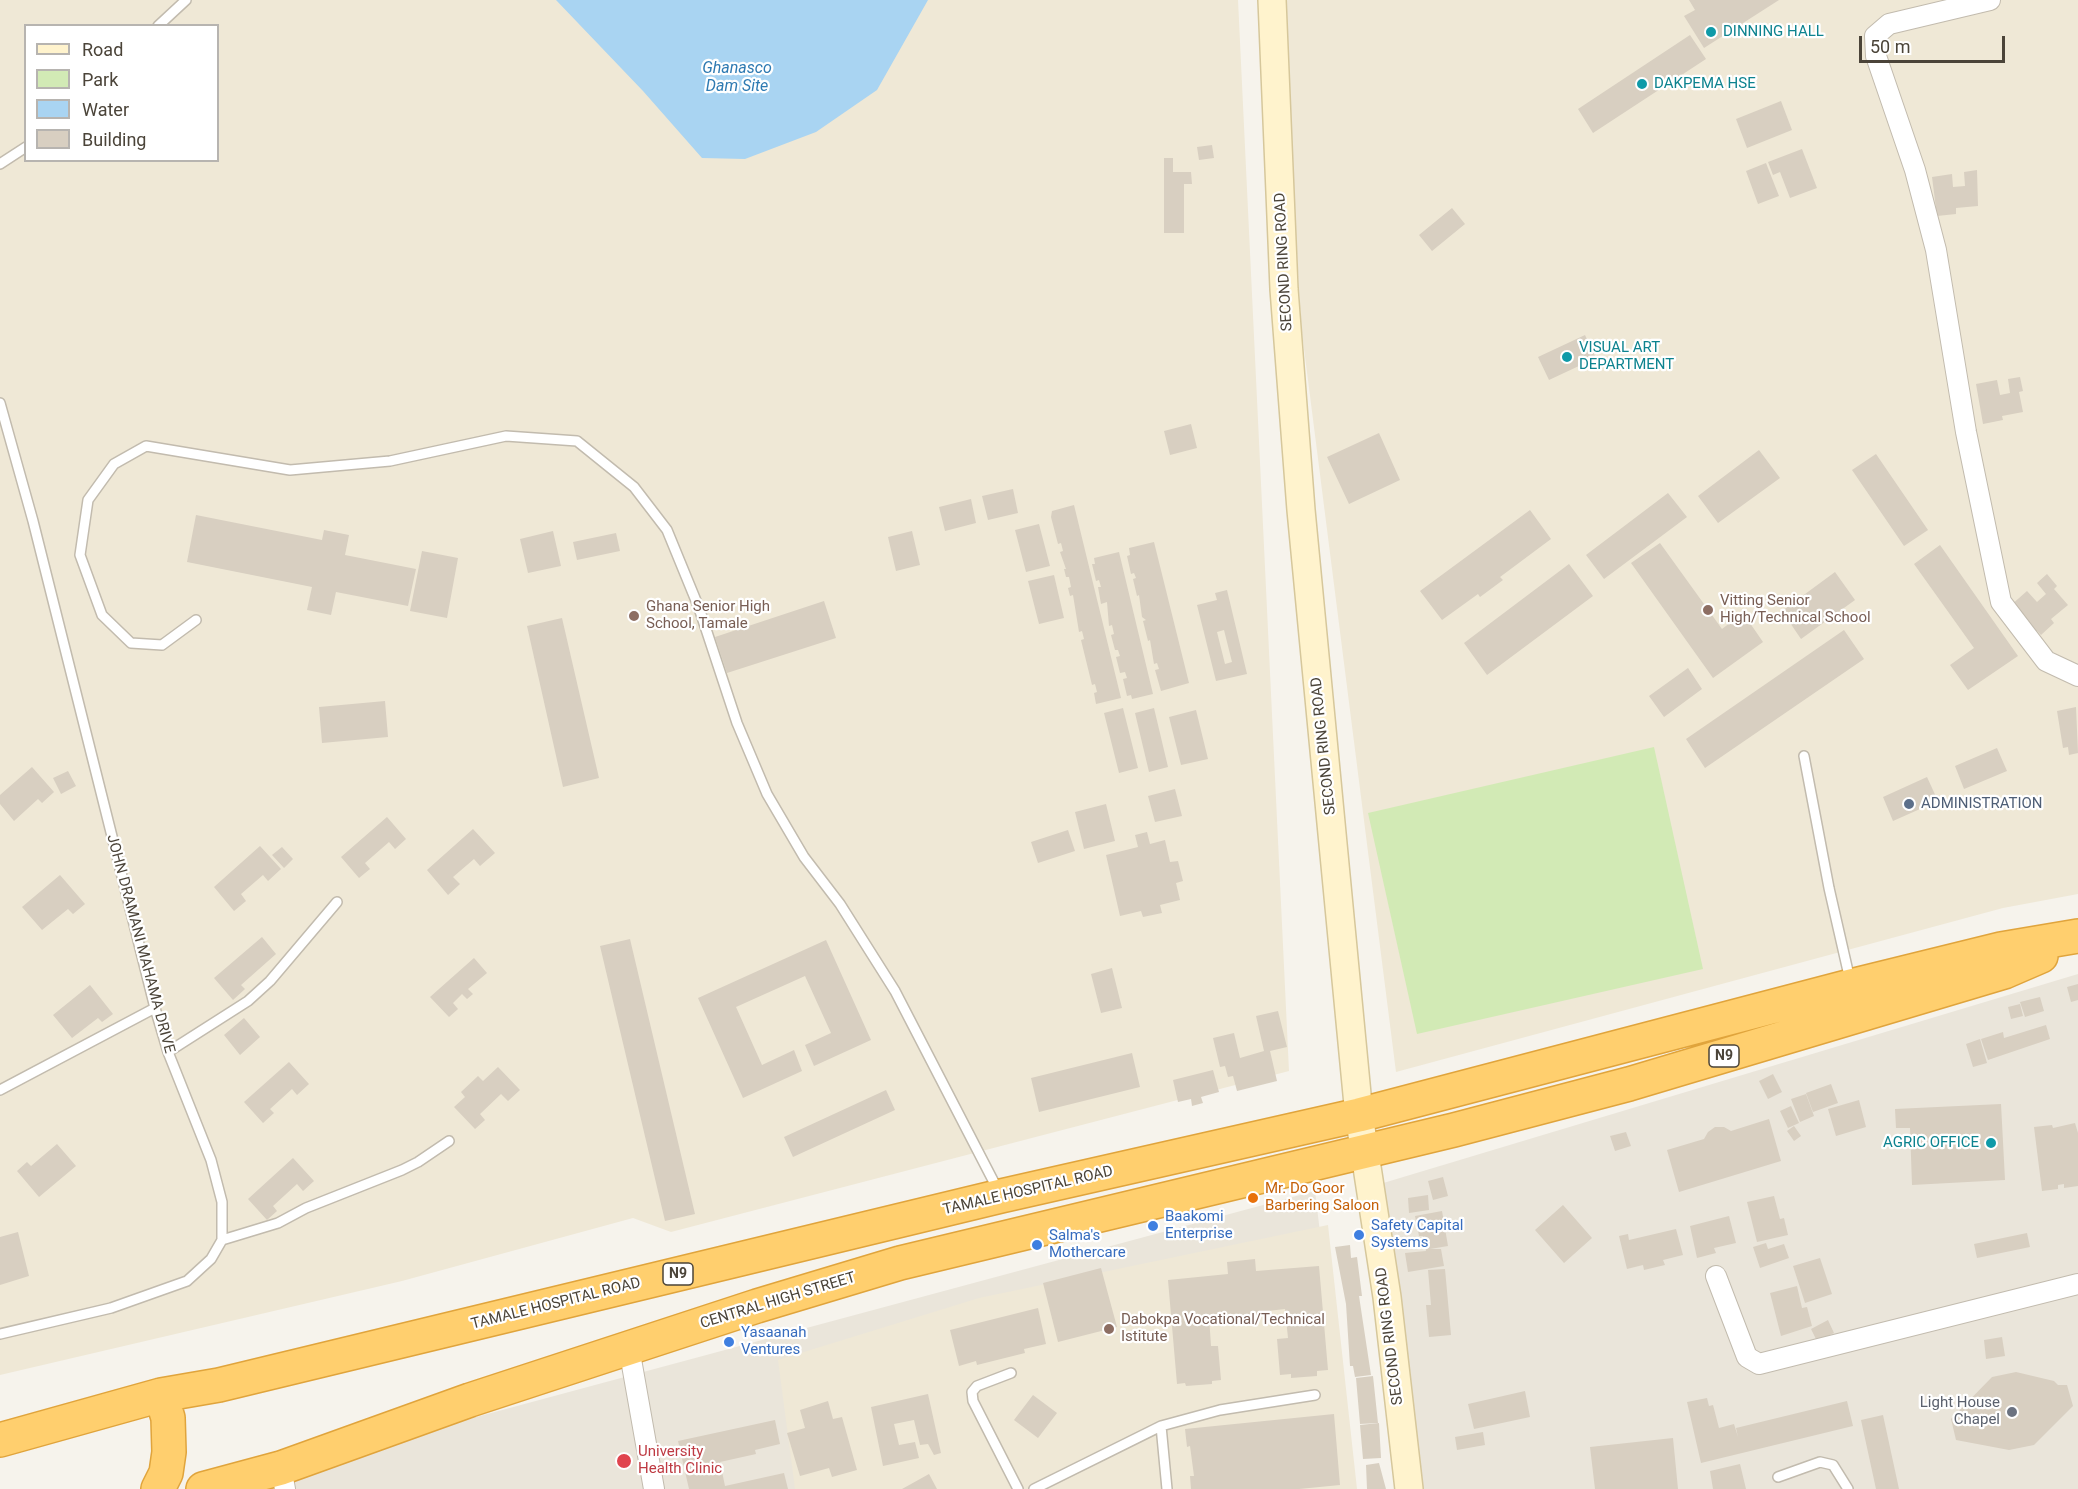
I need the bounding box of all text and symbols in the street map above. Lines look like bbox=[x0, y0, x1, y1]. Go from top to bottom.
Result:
place label: DINNING HALL bbox=[1723, 23, 1824, 41]
legend bbox=[24, 24, 219, 162]
scale bar bbox=[1862, 24, 2008, 62]
marker: DINNING HALL bbox=[1704, 25, 1718, 39]
text: 50 m bbox=[1870, 36, 1910, 57]
text: Road bbox=[82, 39, 123, 60]
water label: Ghanasco Dam Site bbox=[702, 59, 772, 97]
text: Park bbox=[82, 69, 118, 90]
place label: DAKPEMA HSE bbox=[1654, 75, 1756, 93]
marker: DAKPEMA HSE bbox=[1635, 77, 1649, 91]
text: Water bbox=[82, 99, 129, 120]
text: Building bbox=[82, 129, 146, 150]
street label: SECOND RING ROAD bbox=[1271, 192, 1297, 332]
place label: VISUAL ART DEPARTMENT bbox=[1579, 339, 1674, 374]
marker: VISUAL ART DEPARTMENT bbox=[1560, 350, 1574, 364]
place label: Vitting Senior High/Technical School bbox=[1720, 592, 1871, 627]
place label: Ghana Senior High School, Tamale bbox=[646, 598, 770, 633]
marker: Vitting Senior High/Technical School bbox=[1701, 603, 1715, 617]
marker: Ghana Senior High School, Tamale bbox=[627, 609, 641, 623]
street label: SECOND RING ROAD bbox=[1308, 676, 1340, 816]
place label: ADMINISTRATION bbox=[1921, 795, 2043, 813]
marker: ADMINISTRATION bbox=[1902, 797, 1916, 811]
street label: JOHN DRAMANI MAHAMA DRIVE bbox=[102, 833, 178, 1055]
road number: N9 bbox=[1709, 1045, 1739, 1067]
place label: AGRIC OFFICE bbox=[1883, 1134, 1979, 1152]
marker: AGRIC OFFICE bbox=[1984, 1136, 1998, 1150]
street label: TAMALE HOSPITAL ROAD bbox=[941, 1163, 1115, 1219]
place label: Mr. Do Goor Barbering Saloon bbox=[1265, 1180, 1379, 1215]
marker: Mr. Do Goor Barbering Saloon bbox=[1246, 1191, 1260, 1205]
place label: Baakomi Enterprise bbox=[1165, 1208, 1233, 1243]
place label: Safety Capital Systems bbox=[1371, 1217, 1463, 1252]
marker: Baakomi Enterprise bbox=[1146, 1219, 1160, 1233]
place label: Salma's Mothercare bbox=[1049, 1227, 1126, 1262]
marker: Safety Capital Systems bbox=[1352, 1228, 1366, 1242]
marker: Salma's Mothercare bbox=[1030, 1238, 1044, 1252]
road number: N9 bbox=[663, 1263, 693, 1285]
street label: SECOND RING ROAD bbox=[1373, 1266, 1407, 1406]
street label: CENTRAL HIGH STREET bbox=[698, 1269, 858, 1333]
street label: TAMALE HOSPITAL ROAD bbox=[470, 1274, 642, 1334]
place label: Dabokpa Vocational/Technical Istitute bbox=[1121, 1311, 1325, 1346]
marker: Dabokpa Vocational/Technical Istitute bbox=[1102, 1322, 1116, 1336]
place label: Yasaanah Ventures bbox=[741, 1324, 806, 1359]
marker: Yasaanah Ventures bbox=[722, 1335, 736, 1349]
place label: Light House Chapel bbox=[1920, 1394, 2000, 1429]
marker: Light House Chapel bbox=[2005, 1405, 2019, 1419]
place label: University Health Clinic bbox=[638, 1443, 722, 1478]
marker: University Health Clinic bbox=[615, 1452, 633, 1470]

